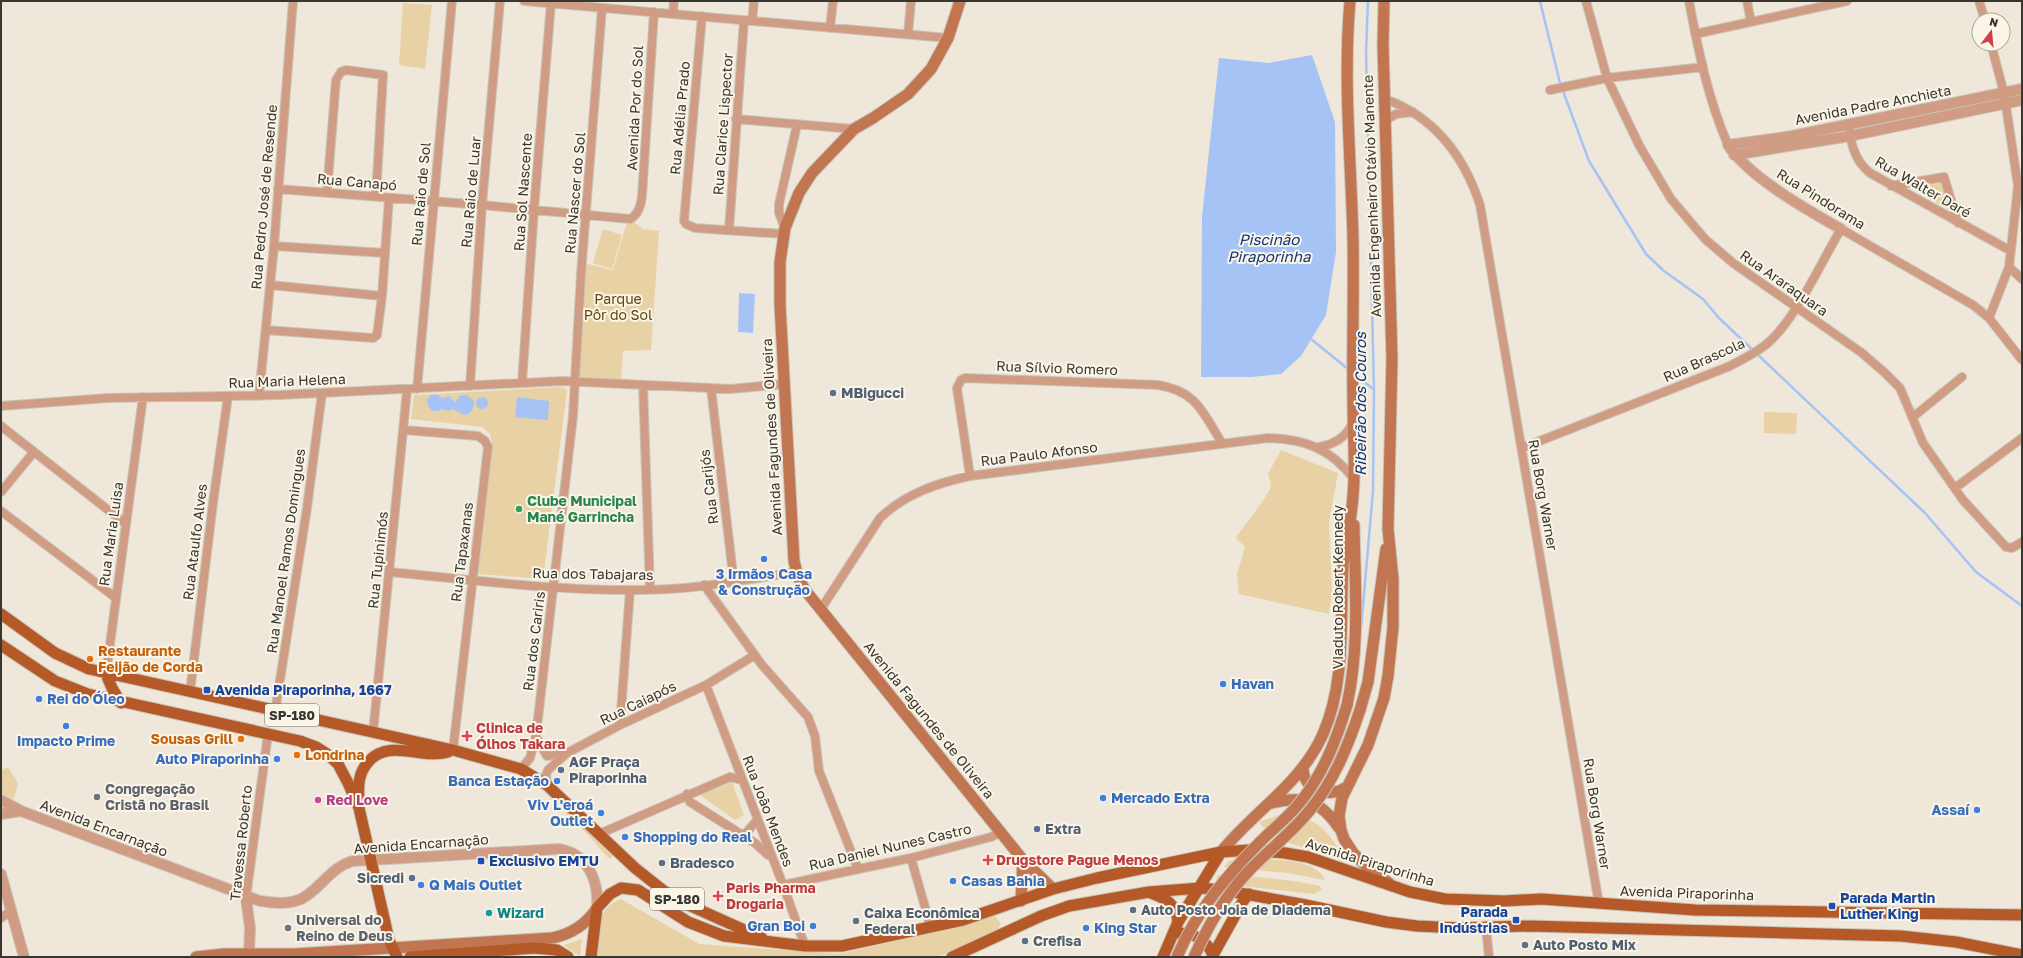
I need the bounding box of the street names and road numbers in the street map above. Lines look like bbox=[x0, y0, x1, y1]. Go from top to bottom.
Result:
street label: Avenida Por do Sol bbox=[623, 45, 646, 171]
street label: Rua Clarice Lispector bbox=[709, 52, 736, 196]
street label: Rua Adélia Prado bbox=[666, 60, 693, 176]
street label: Avenida Engenheiro Otávio Manente bbox=[1359, 74, 1384, 318]
street label: Avenida Padre Anchieta bbox=[1793, 81, 1952, 128]
street label: Rua Pedro José de Resende bbox=[247, 104, 280, 290]
street label: Rua Nascer do Sol bbox=[561, 131, 588, 255]
street label: Rua Sol Nascente bbox=[510, 132, 535, 252]
street label: Rua Raio de Luar bbox=[457, 135, 484, 248]
street label: Rua Raio de Sol bbox=[407, 141, 434, 247]
street label: Rua Walter Daré bbox=[1872, 152, 1974, 221]
street label: Rua Pindorama bbox=[1774, 165, 1869, 233]
street label: Rua Canapó bbox=[316, 170, 398, 193]
street label: Rua Araraquara bbox=[1737, 246, 1831, 319]
street label: Rua Brascola bbox=[1660, 334, 1747, 385]
street label: Avenida Fagundes de Oliveira bbox=[758, 338, 785, 536]
street label: Rua Sílvio Romero bbox=[996, 357, 1118, 378]
street label: Rua Maria Helena bbox=[228, 370, 346, 391]
street label: Rua Paulo Afonso bbox=[980, 438, 1098, 469]
street label: Rua Borg Warner bbox=[1525, 438, 1562, 552]
street label: Rua Manoel Ramos Domingues bbox=[263, 447, 308, 654]
street label: Rua Carijós bbox=[695, 449, 722, 525]
street label: Rua Maria Luisa bbox=[95, 481, 126, 587]
street label: Rua Ataulfo Alves bbox=[179, 483, 210, 601]
street label: Rua Tapaxanas bbox=[447, 501, 476, 603]
street label: Viaduto Robert Kennedy bbox=[1329, 505, 1346, 669]
street label: Rua Tupinimós bbox=[364, 510, 391, 610]
street label: Rua dos Tabajaras bbox=[532, 564, 654, 583]
street label: Rua dos Cariris bbox=[519, 590, 548, 692]
street label: Avenida Fagundes de Oliveira bbox=[861, 638, 998, 802]
street label: Rua Caiapós bbox=[597, 677, 679, 728]
road number: SP-180 bbox=[265, 704, 319, 726]
street label: Rua João Mendes bbox=[739, 753, 798, 869]
street label: Rua Borg Warner bbox=[1580, 757, 1615, 871]
street label: Travessa Roberto bbox=[226, 784, 255, 902]
street label: Avenida Encarnação bbox=[38, 795, 170, 860]
street label: Rua Daniel Nunes Castro bbox=[807, 820, 973, 873]
street label: Avenida Encarnação bbox=[353, 830, 489, 857]
street label: Avenida Piraporinha bbox=[1304, 834, 1437, 889]
street label: Avenida Piraporinha bbox=[1620, 882, 1754, 903]
road number: SP-180 bbox=[650, 888, 704, 910]

